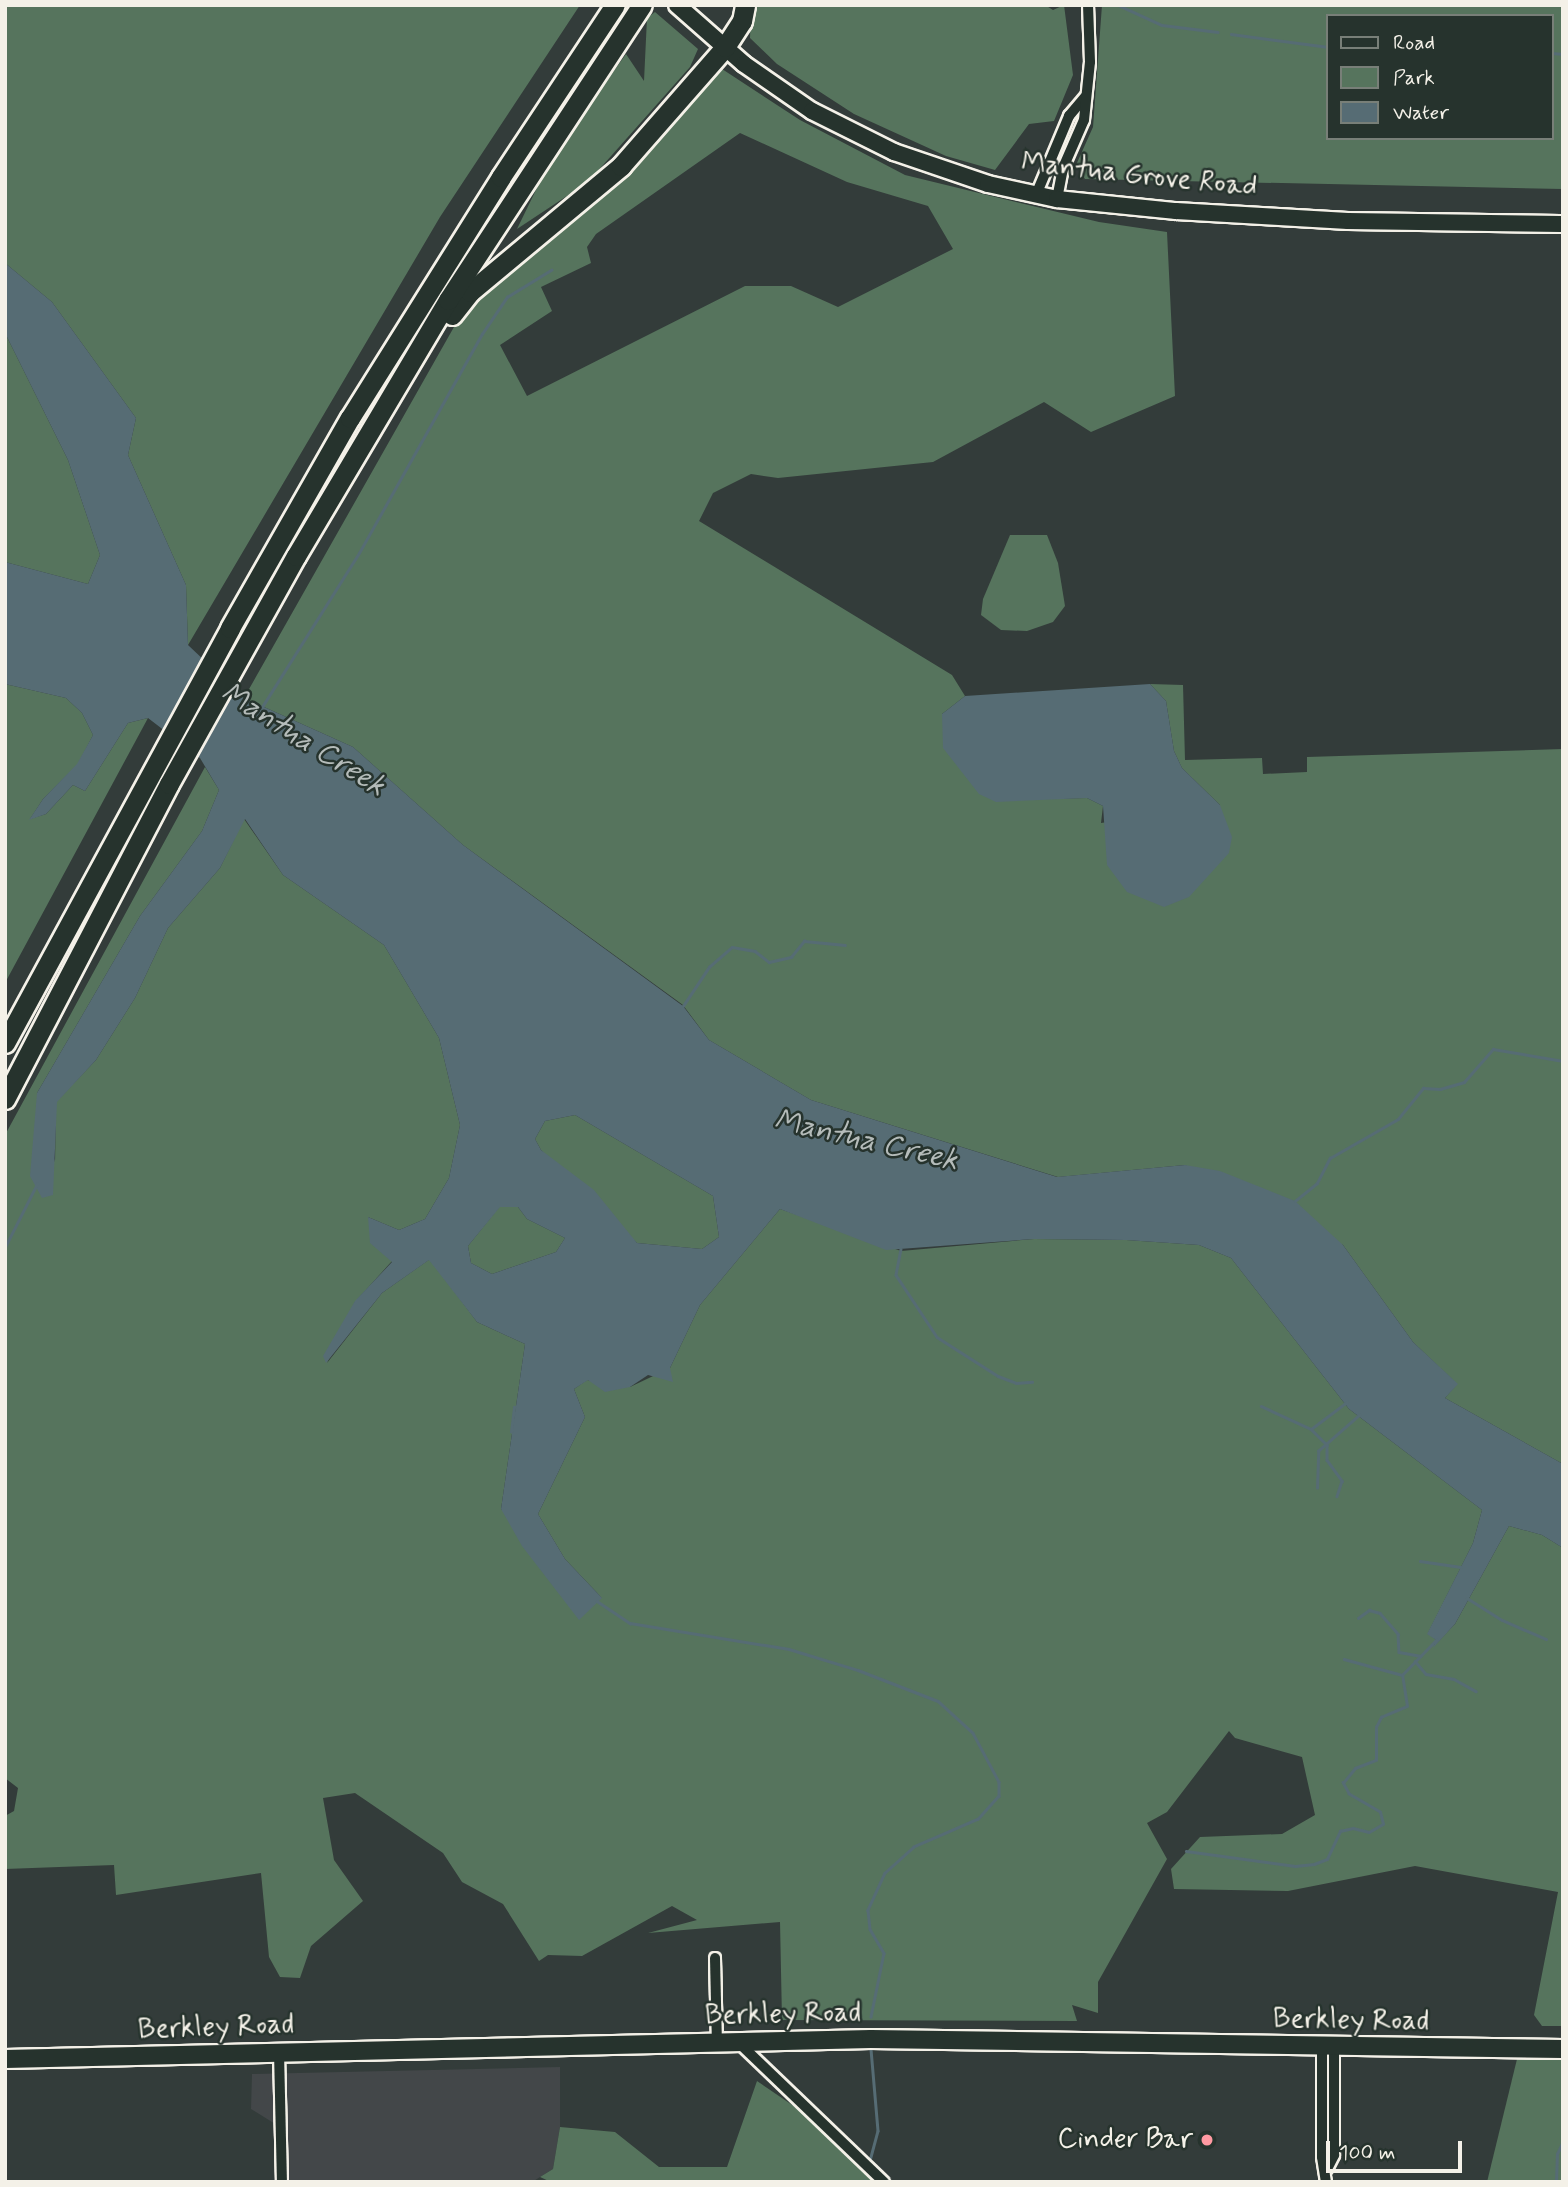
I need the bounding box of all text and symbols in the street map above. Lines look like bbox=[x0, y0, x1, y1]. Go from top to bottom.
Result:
legend bbox=[1326, 14, 1554, 140]
text: Road bbox=[1393, 29, 1435, 57]
text: Park bbox=[1393, 64, 1435, 92]
text: Water bbox=[1393, 99, 1449, 127]
street label: Mantua Grove Road bbox=[1021, 147, 1257, 205]
water label: Mantua Creek bbox=[214, 675, 392, 805]
water label: Mantua Creek bbox=[771, 1102, 961, 1180]
street label: Berkley Road bbox=[705, 1997, 861, 2033]
street label: Berkley Road bbox=[1273, 2003, 1429, 2039]
street label: Berkley Road bbox=[138, 2009, 294, 2047]
place label: Cinder Bar bbox=[1061, 2123, 1193, 2157]
scale bar bbox=[1330, 2128, 1466, 2172]
marker: Cinder Bar bbox=[1199, 2132, 1215, 2148]
text: 100 m bbox=[1339, 2139, 1395, 2167]

